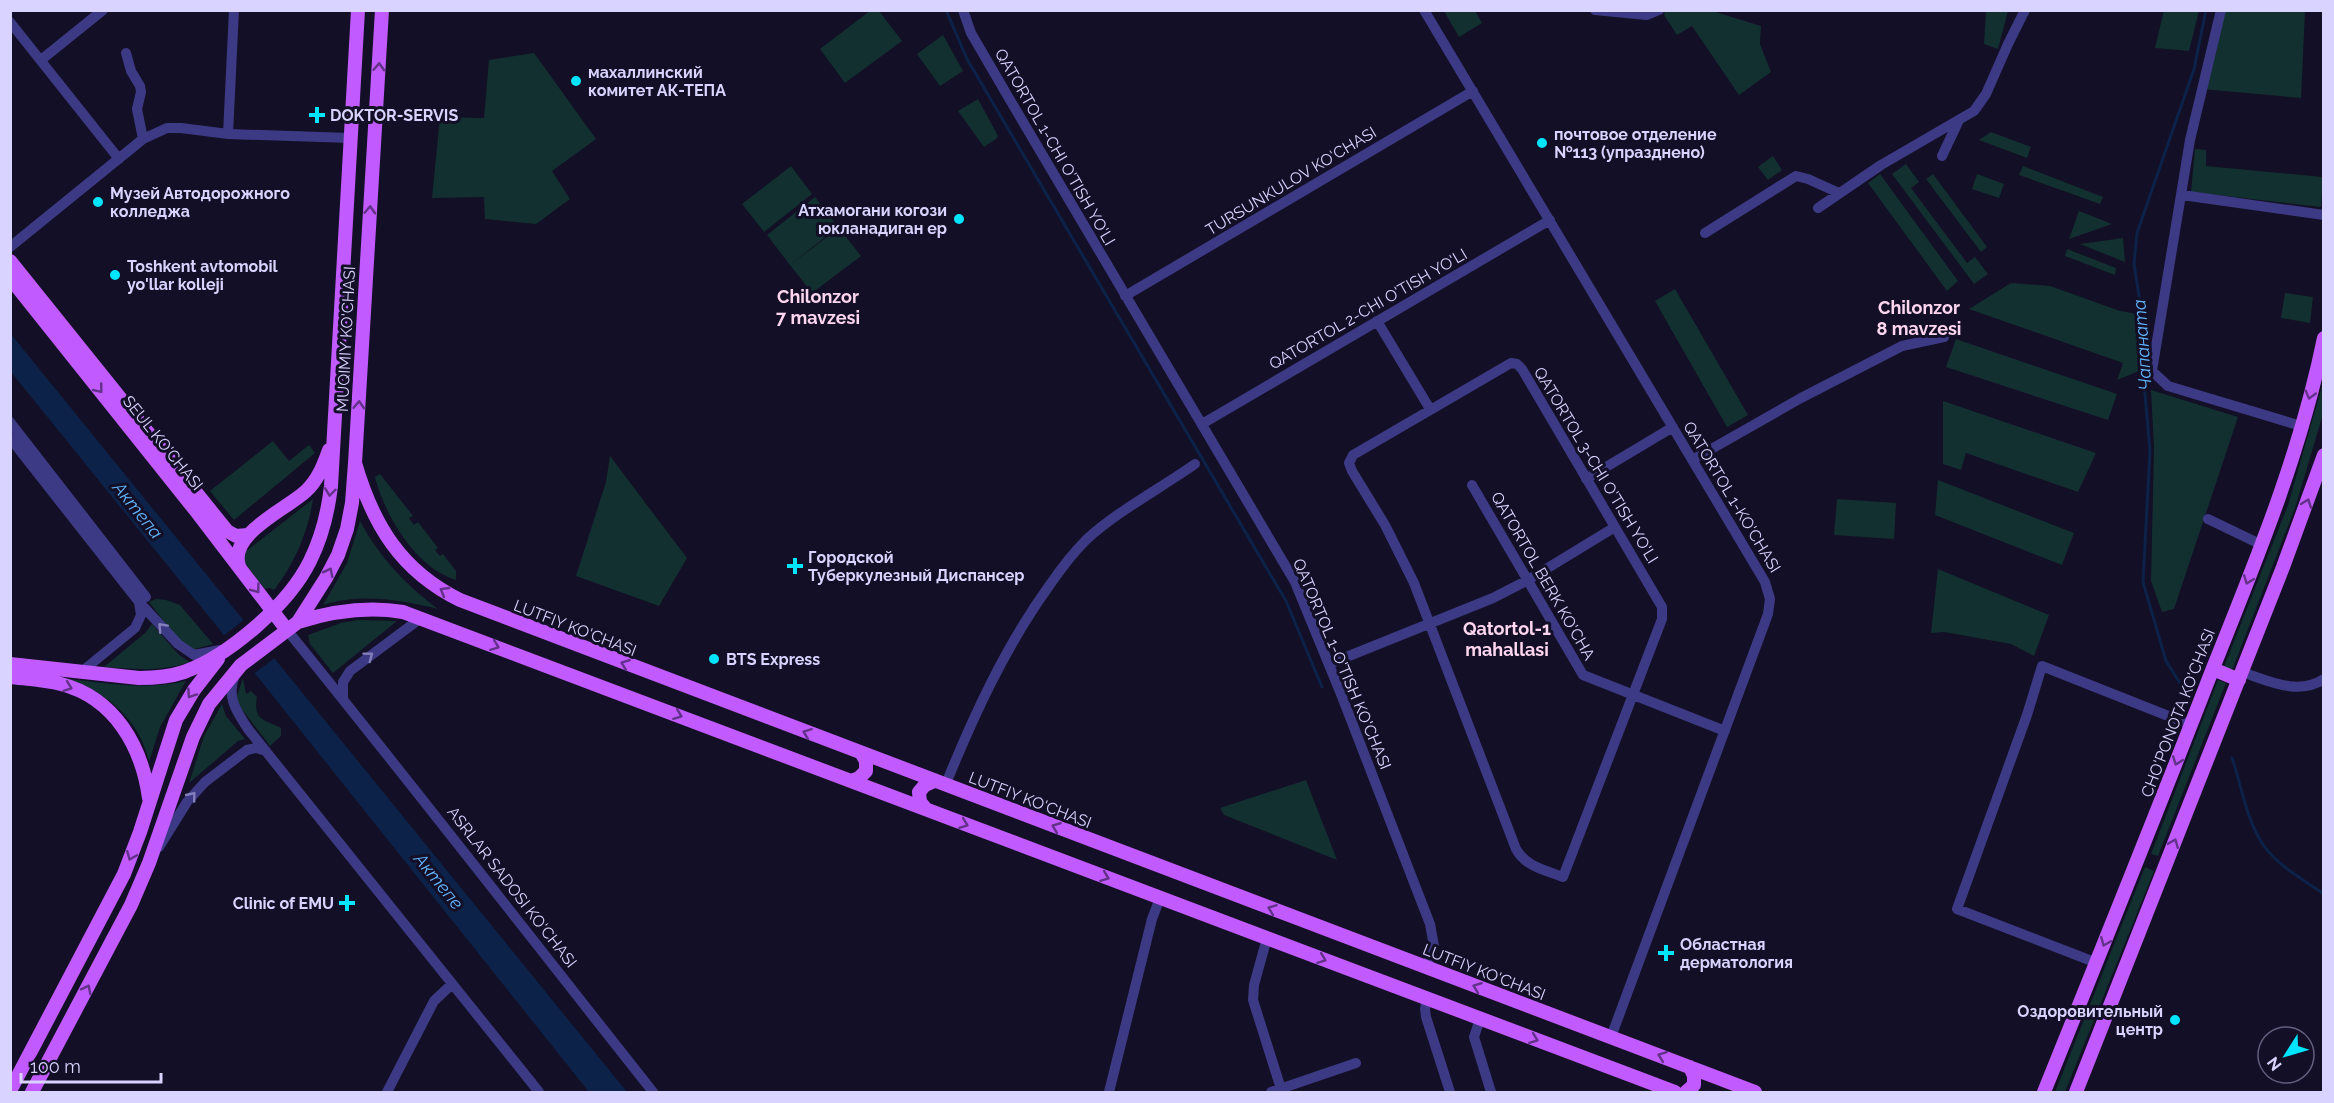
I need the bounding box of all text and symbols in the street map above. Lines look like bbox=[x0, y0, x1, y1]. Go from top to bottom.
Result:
street label: QATORTOL 1-CHI O'TISH YO'LI bbox=[991, 45, 1119, 249]
one-way arrow bbox=[372, 62, 385, 71]
place label: махаллинский комитет АК-ТЕПА bbox=[588, 63, 726, 100]
marker: махаллинский комитет АК-ТЕПА bbox=[569, 74, 583, 88]
marker: DOKTOR-SERVIS bbox=[308, 106, 326, 124]
place label: DOKTOR-SERVIS bbox=[330, 106, 458, 125]
street label: TURSUNKULOV KO'CHASI bbox=[1202, 122, 1380, 240]
place label: почтовое отделение №113 (упразднено) bbox=[1554, 125, 1717, 162]
marker: почтовое отделение №113 (упразднено) bbox=[1535, 136, 1549, 150]
place label: Музей Автодорожного колледжа bbox=[110, 184, 290, 221]
marker: Музей Автодорожного колледжа bbox=[91, 195, 105, 209]
place label: Атхамогани когози юкланадиган ер bbox=[798, 201, 947, 238]
one-way arrow bbox=[364, 205, 377, 214]
marker: Атхамогани когози юкланадиган ер bbox=[952, 212, 966, 226]
street label: QATORTOL 2-CHI O'TISH YO'LI bbox=[1266, 244, 1470, 374]
place label: Toshkent avtomobil yo'llar kolleji bbox=[127, 257, 279, 294]
street label: MUQIMIY KO'CHASI bbox=[333, 266, 359, 412]
marker: Toshkent avtomobil yo'llar kolleji bbox=[108, 268, 122, 282]
district label: Chilonzor 7 mavzesi bbox=[776, 286, 860, 328]
district label: Chilonzor 8 mavzesi bbox=[1877, 297, 1961, 339]
water label: Чапаната bbox=[2128, 298, 2156, 391]
street label: QATORTOL 3-CHI O'TISH YO'LI bbox=[1530, 363, 1662, 567]
one-way arrow bbox=[92, 383, 103, 394]
one-way arrow bbox=[2305, 389, 2317, 400]
street label: SEUL KO'CHASI bbox=[119, 392, 207, 494]
one-way arrow bbox=[352, 400, 365, 409]
street label: QATORTOL 1-KO'CHASI bbox=[1679, 418, 1785, 576]
water label: Актепа bbox=[108, 476, 167, 543]
one-way arrow bbox=[324, 488, 337, 497]
street label: QATORTOL BERK KO'CHA bbox=[1487, 489, 1599, 664]
one-way arrow bbox=[2300, 498, 2313, 509]
place label: Городской Туберкулезный Диспансер bbox=[808, 548, 1024, 585]
street label: QATORTOL 1-O'TISH KO'CHASI bbox=[1289, 556, 1395, 772]
marker: Городской Туберкулезный Диспансер bbox=[786, 557, 804, 575]
one-way arrow bbox=[322, 568, 333, 579]
one-way arrow bbox=[2243, 574, 2256, 584]
one-way arrow bbox=[249, 582, 260, 593]
one-way arrow bbox=[440, 587, 450, 599]
street label: LUTFIY KO'CHASI bbox=[511, 596, 639, 660]
district label: Qatortol-1 mahallasi bbox=[1463, 618, 1551, 660]
one-way arrow bbox=[158, 624, 169, 634]
street label: CHO'PONOTA KO'CHASI bbox=[2137, 626, 2219, 800]
one-way arrow bbox=[489, 639, 500, 651]
place label: BTS Express bbox=[726, 650, 820, 669]
one-way arrow bbox=[363, 652, 374, 663]
marker: BTS Express bbox=[707, 652, 721, 666]
one-way arrow bbox=[620, 659, 631, 671]
one-way arrow bbox=[62, 679, 73, 692]
one-way arrow bbox=[187, 688, 198, 699]
one-way arrow bbox=[671, 708, 682, 720]
one-way arrow bbox=[802, 728, 813, 740]
one-way arrow bbox=[2172, 755, 2184, 766]
street label: LUTFIY KO'CHASI bbox=[966, 768, 1094, 832]
one-way arrow bbox=[184, 792, 195, 803]
street label: ASRLAR SADOSI KO‘CHASI bbox=[443, 803, 581, 971]
one-way arrow bbox=[958, 816, 969, 829]
one-way arrow bbox=[1051, 822, 1062, 835]
one-way arrow bbox=[2167, 838, 2179, 849]
water label: Актепе bbox=[409, 848, 468, 913]
one-way arrow bbox=[126, 850, 138, 861]
one-way arrow bbox=[1099, 870, 1110, 882]
place label: Clinic of EMU bbox=[233, 894, 334, 913]
marker: Clinic of EMU bbox=[338, 894, 356, 912]
one-way arrow bbox=[1267, 904, 1278, 916]
place label: Областная дерматология bbox=[1680, 935, 1793, 972]
one-way arrow bbox=[2100, 936, 2112, 947]
street label: LUTFIY KO'CHASI bbox=[1420, 940, 1548, 1004]
marker: Областная дерматология bbox=[1657, 944, 1675, 962]
one-way arrow bbox=[1316, 952, 1327, 964]
one-way arrow bbox=[1473, 981, 1483, 994]
one-way arrow bbox=[80, 984, 91, 995]
place label: Оздоровительный центр bbox=[2017, 1002, 2163, 1039]
marker: Оздоровительный центр bbox=[2168, 1013, 2182, 1027]
north arrow bbox=[2256, 1025, 2316, 1085]
one-way arrow bbox=[1529, 1032, 1539, 1045]
scale bar bbox=[21, 1046, 160, 1084]
one-way arrow bbox=[1657, 1051, 1667, 1064]
text: N bbox=[2263, 1053, 2286, 1074]
text: 100 m bbox=[30, 1056, 81, 1077]

